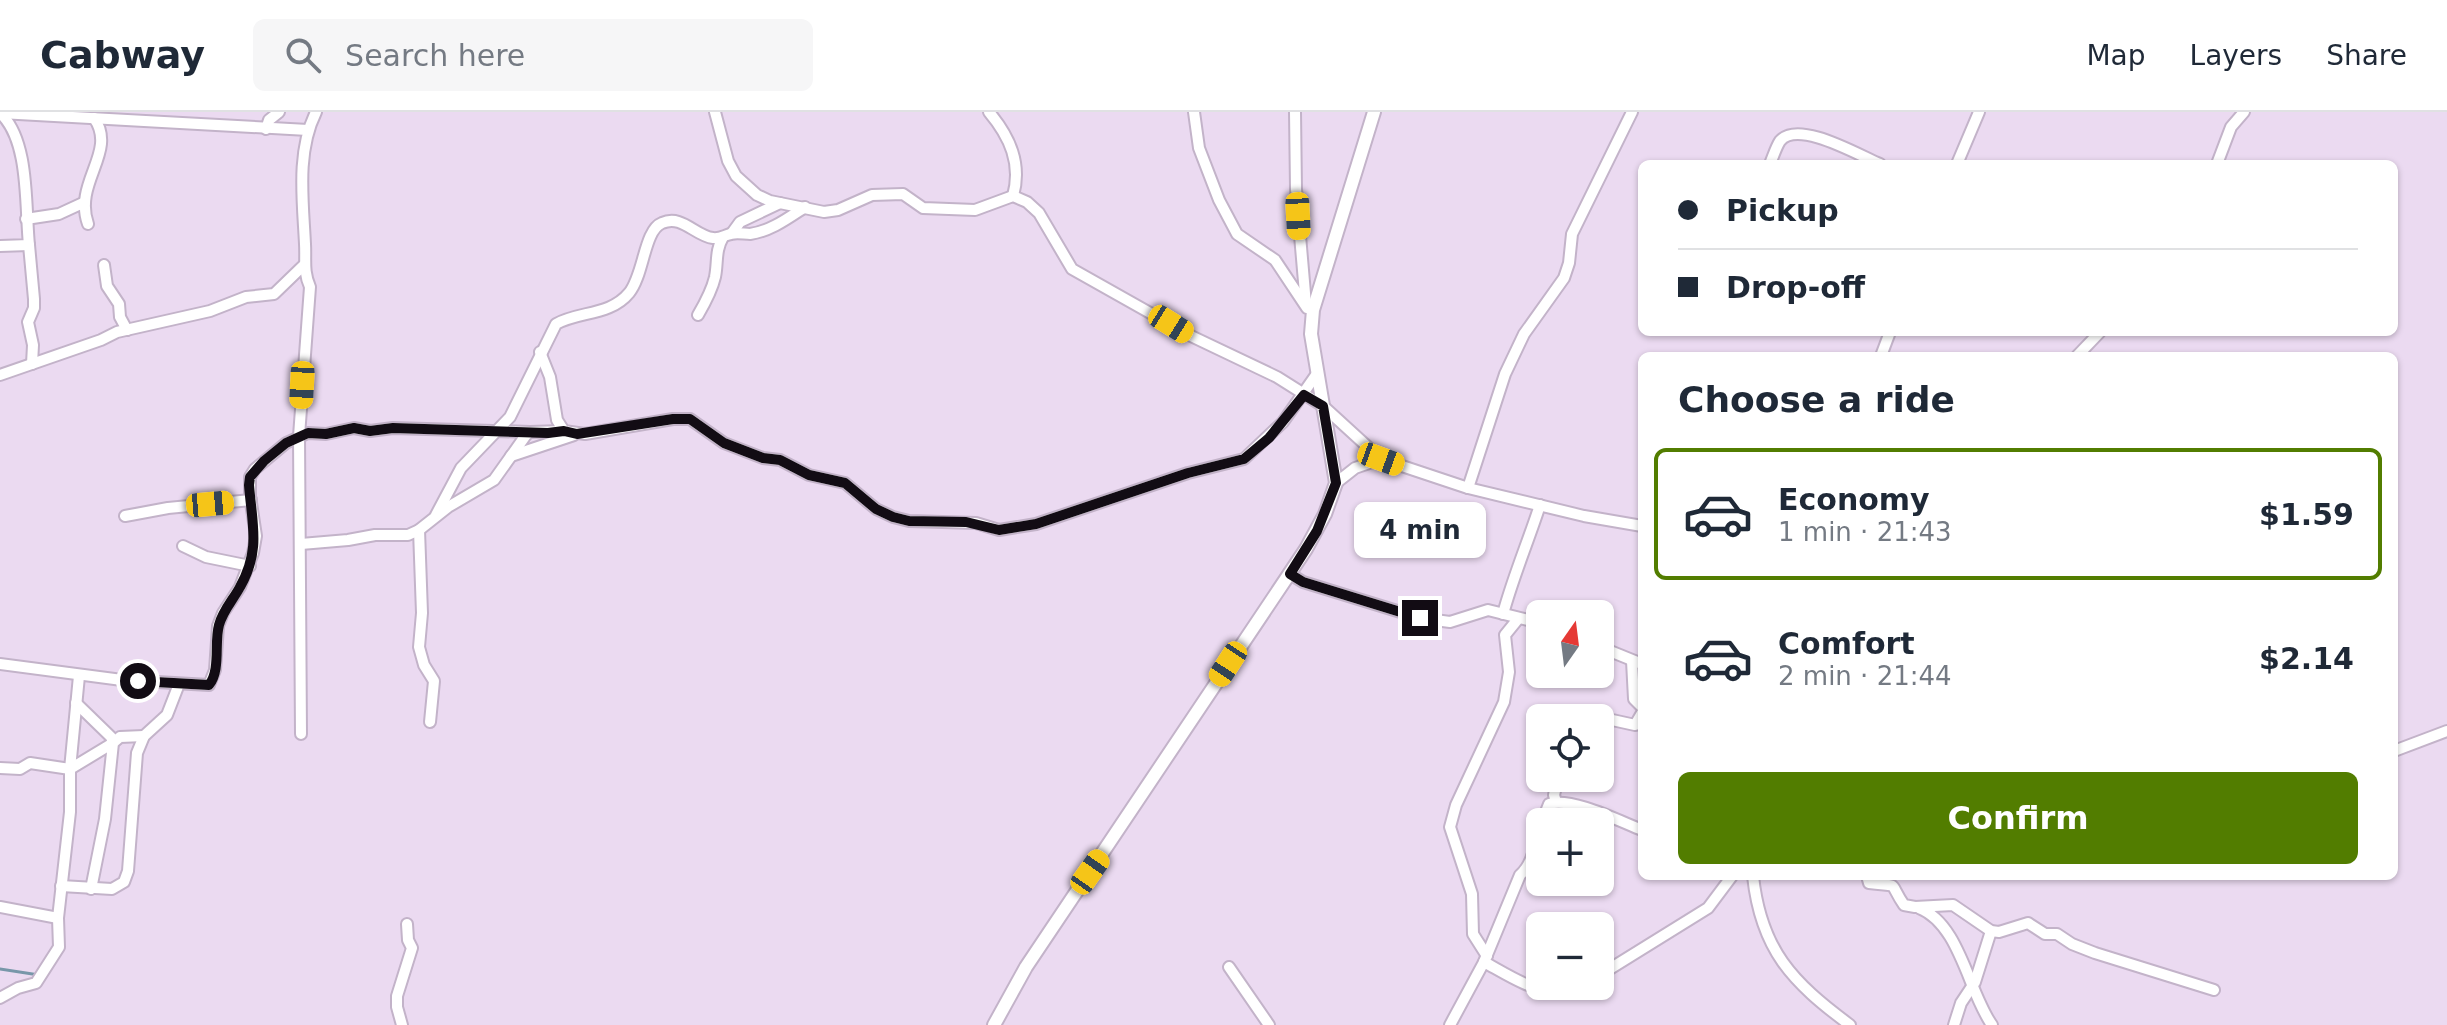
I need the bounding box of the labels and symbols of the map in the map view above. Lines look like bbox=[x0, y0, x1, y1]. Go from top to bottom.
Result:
car bbox=[1285, 191, 1311, 241]
car bbox=[1144, 301, 1198, 347]
car bbox=[289, 360, 315, 410]
car bbox=[1354, 440, 1408, 478]
car bbox=[185, 490, 235, 518]
callout: 4 min bbox=[1354, 502, 1486, 558]
route end bbox=[1402, 600, 1438, 636]
north arrow bbox=[1526, 600, 1614, 688]
car bbox=[1205, 637, 1251, 691]
route start bbox=[120, 663, 156, 699]
car bbox=[1066, 845, 1114, 899]

